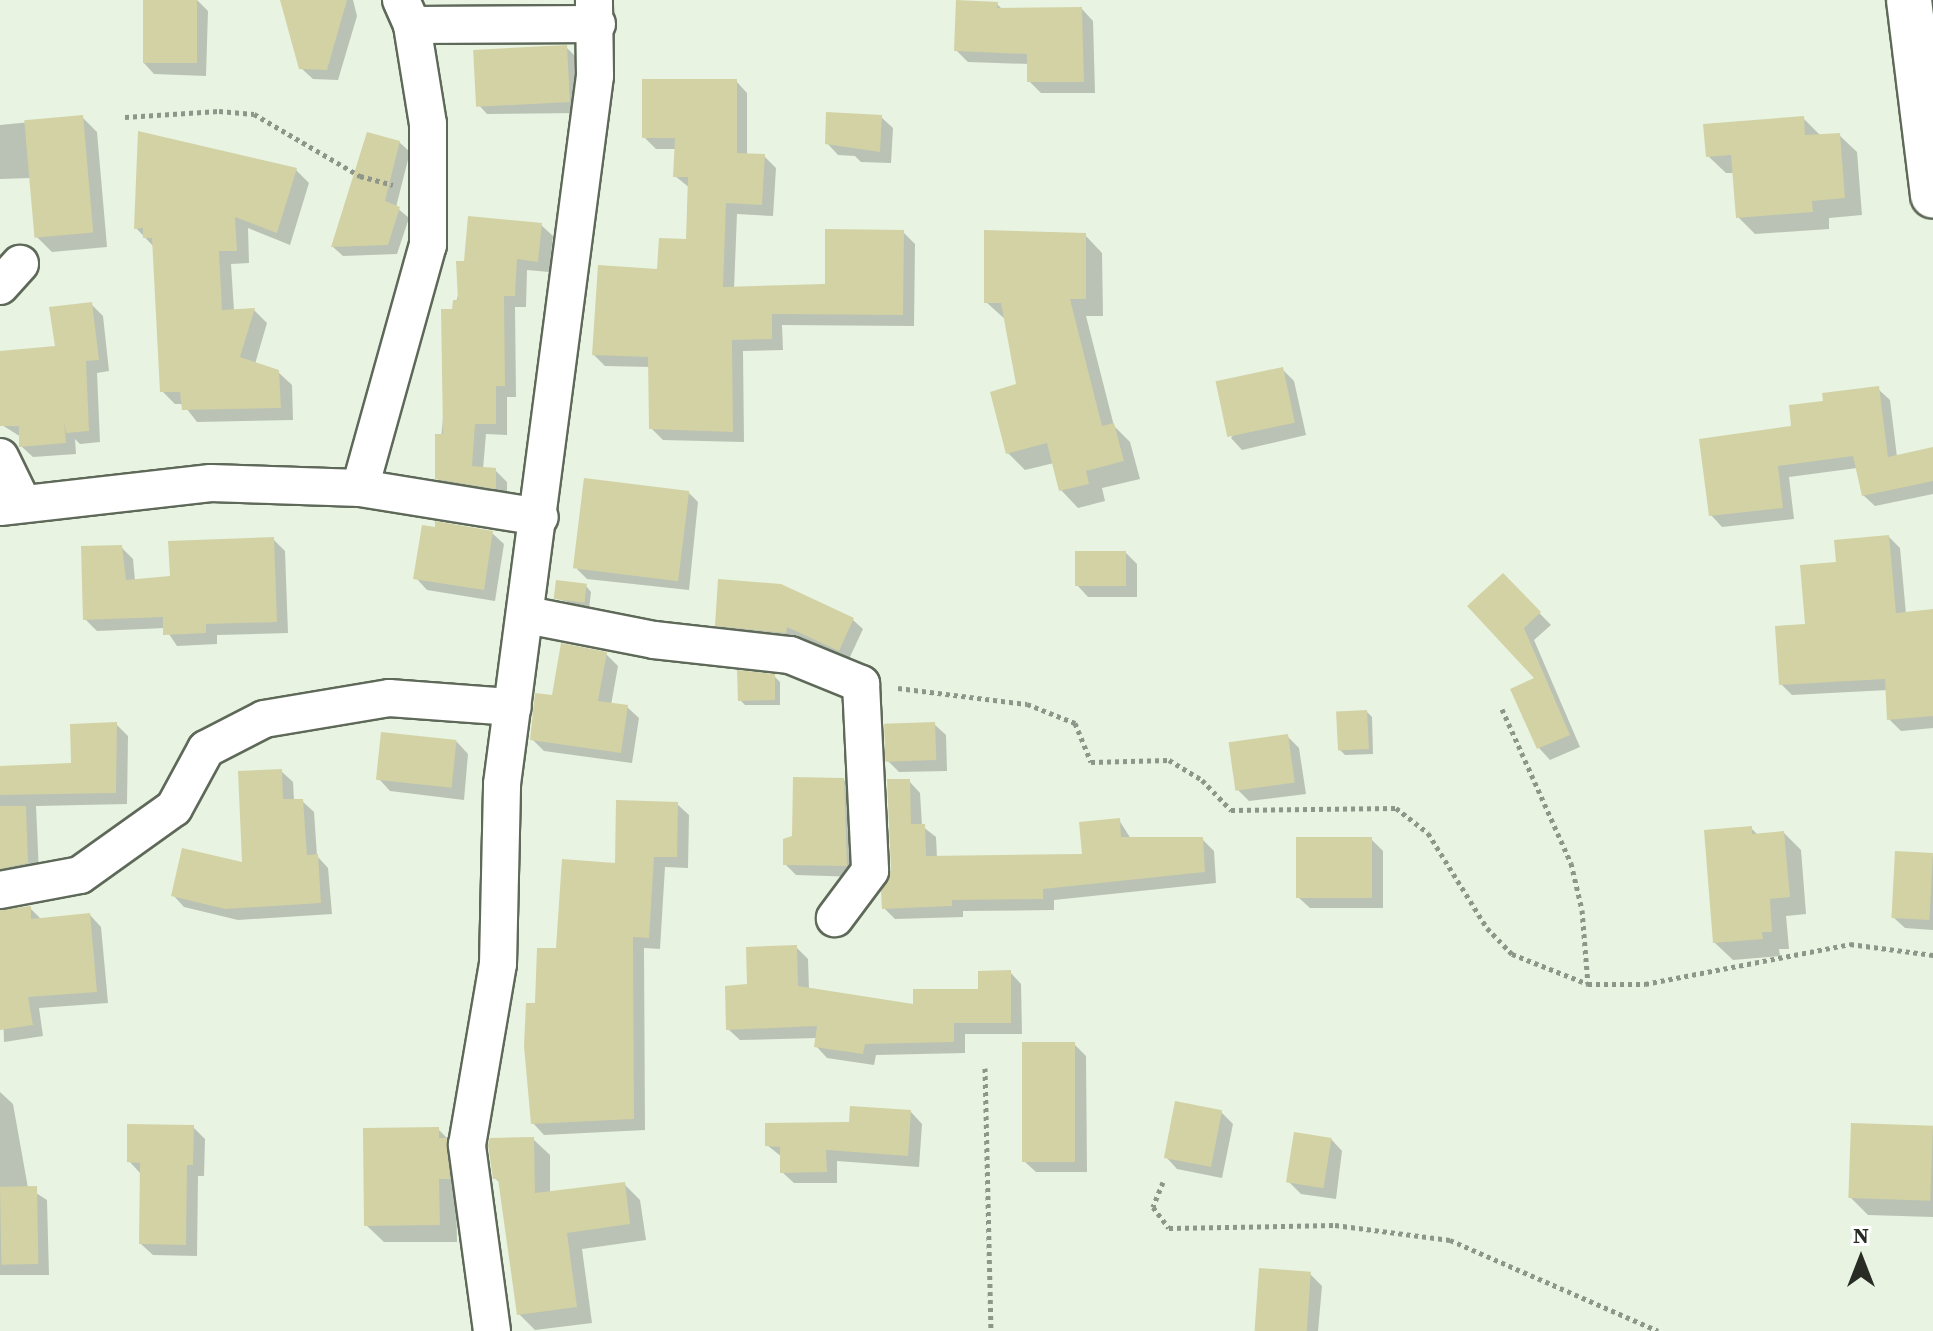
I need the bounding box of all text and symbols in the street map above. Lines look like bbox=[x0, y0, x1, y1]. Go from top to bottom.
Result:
north arrow bbox=[1821, 1219, 1901, 1299]
text: N bbox=[1853, 1220, 1869, 1250]

